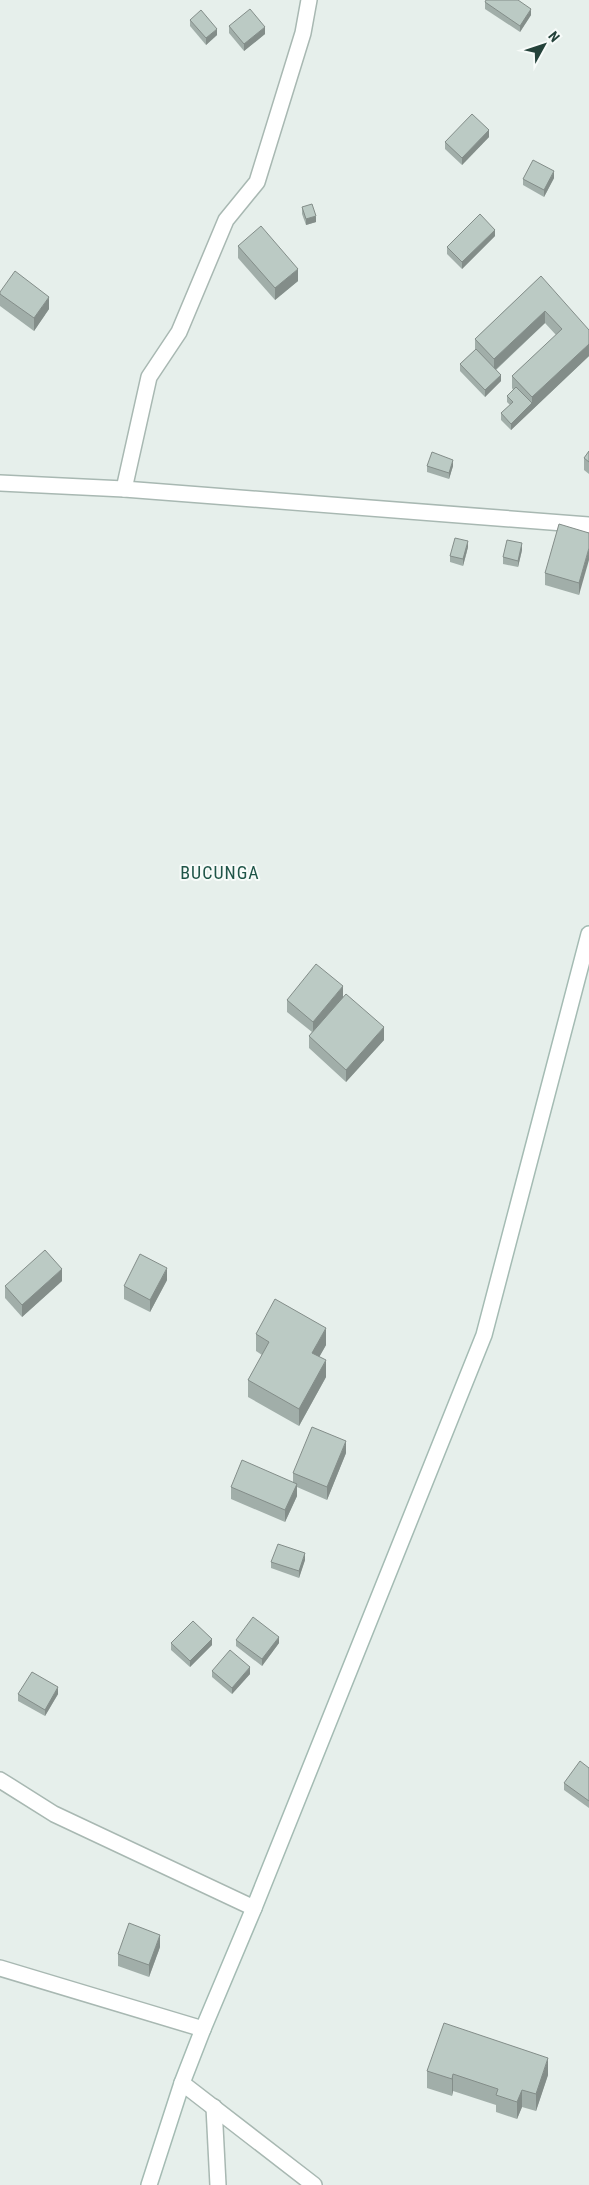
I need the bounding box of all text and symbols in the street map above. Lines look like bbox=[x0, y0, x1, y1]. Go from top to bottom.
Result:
north arrow bbox=[519, 20, 569, 70]
text: N bbox=[545, 28, 563, 45]
district label: BUCUNGA bbox=[180, 862, 260, 883]

